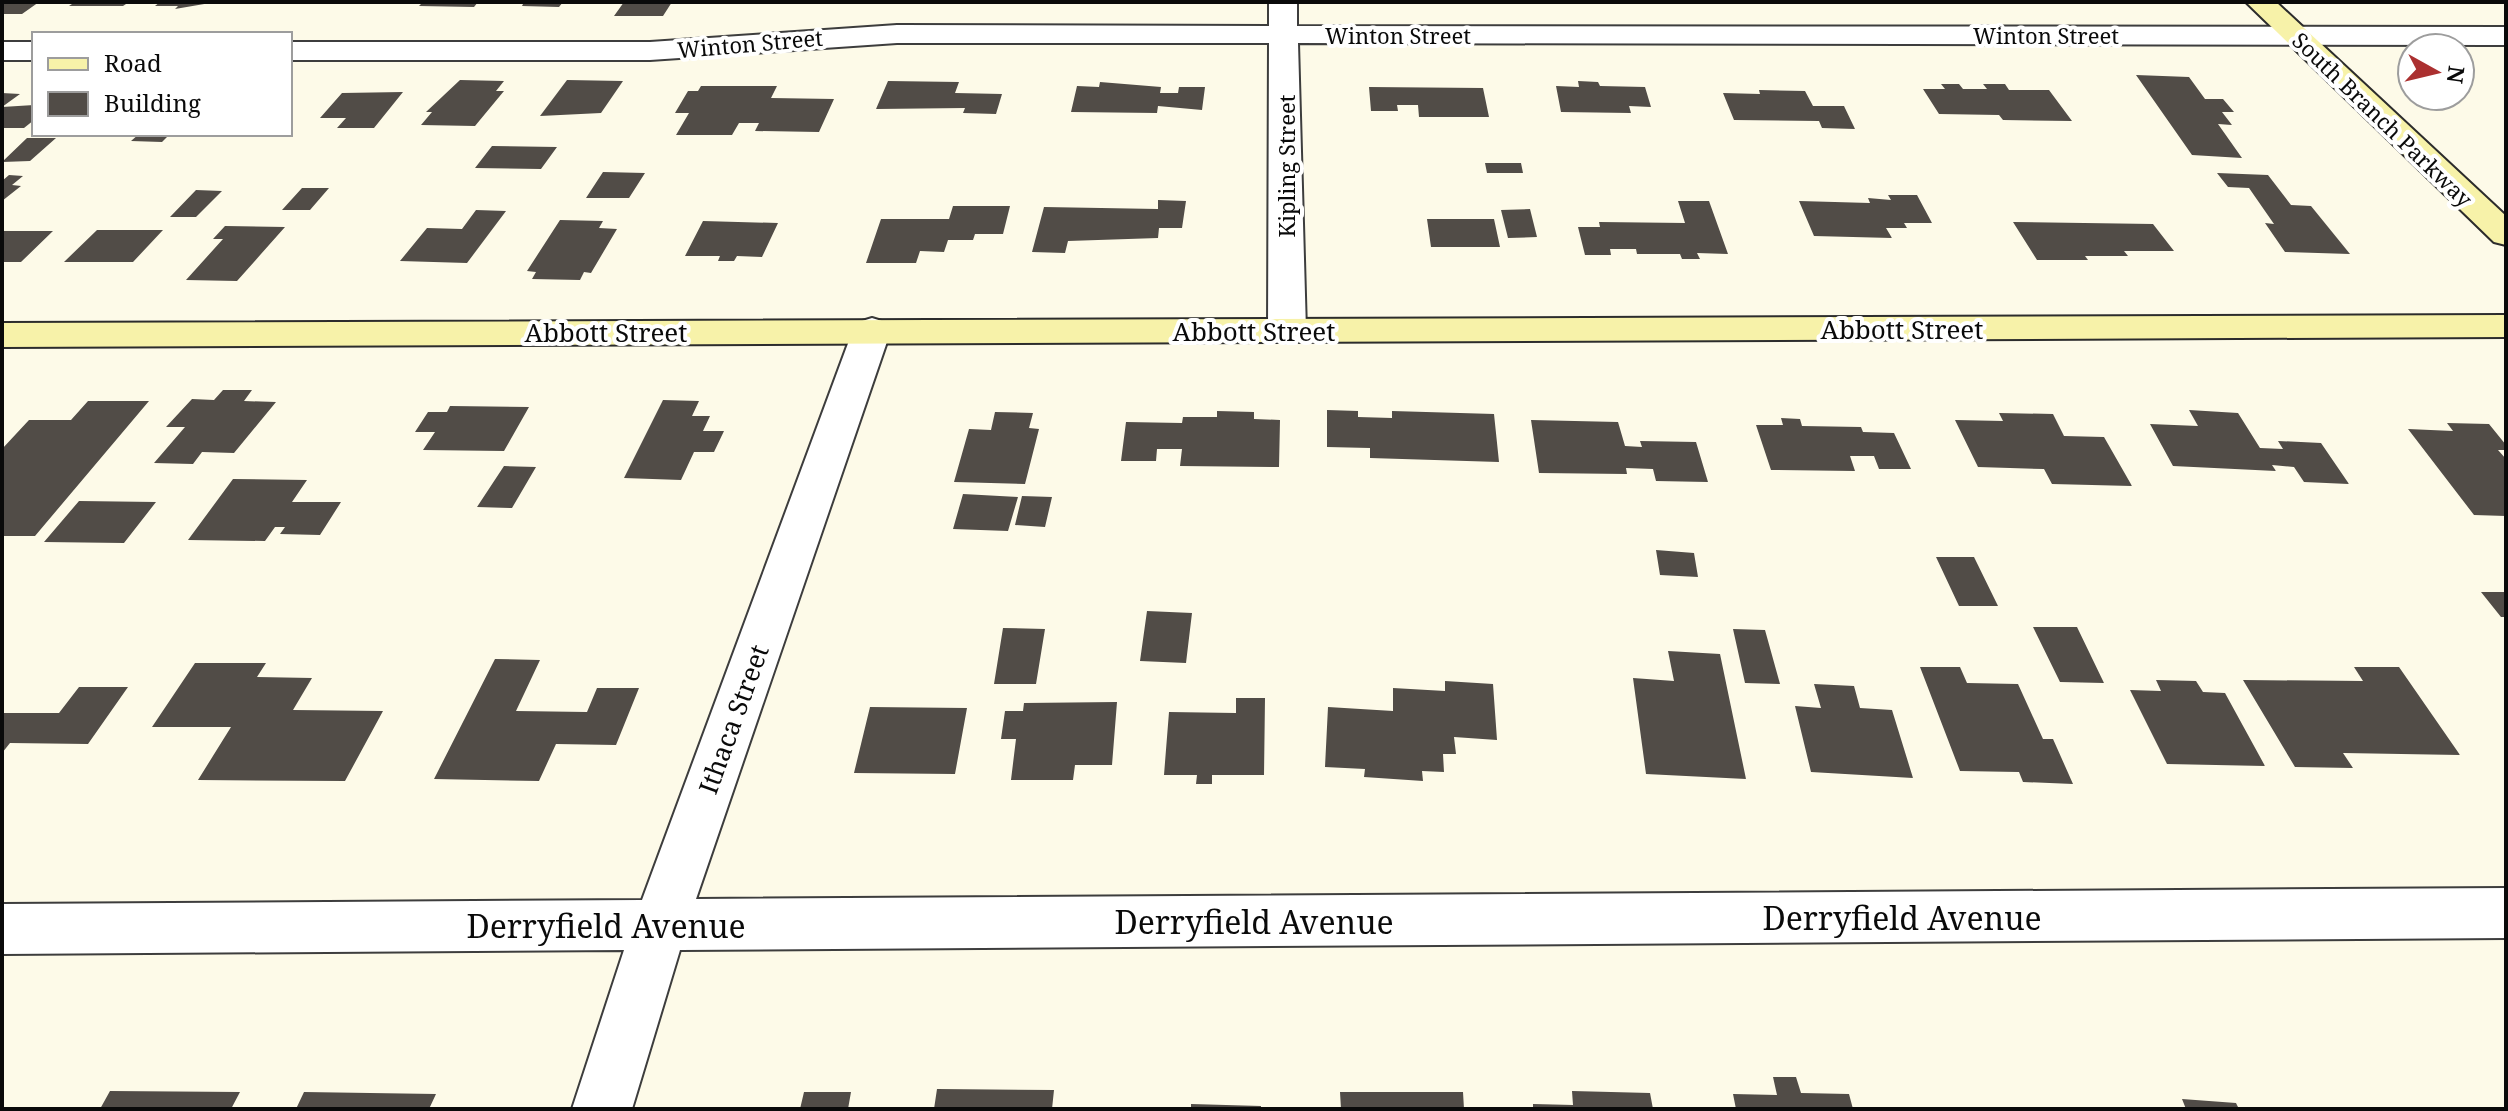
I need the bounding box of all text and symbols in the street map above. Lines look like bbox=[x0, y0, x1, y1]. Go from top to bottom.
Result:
street label: Winton Street bbox=[1325, 20, 1471, 50]
street label: Winton Street bbox=[1973, 20, 2119, 50]
street label: Winton Street bbox=[676, 22, 824, 64]
street label: South Branch Parkway bbox=[2286, 25, 2480, 213]
legend bbox=[32, 32, 292, 136]
north arrow bbox=[2396, 32, 2476, 112]
text: Road bbox=[104, 46, 162, 79]
text: N bbox=[2441, 64, 2473, 86]
text: Building bbox=[104, 86, 201, 119]
street label: Kipling Street bbox=[1271, 94, 1301, 237]
street label: Abbott Street bbox=[1821, 311, 1983, 347]
street label: Abbott Street bbox=[1173, 313, 1335, 349]
street label: Abbott Street bbox=[525, 314, 687, 350]
street label: Ithaca Street bbox=[689, 639, 777, 799]
street label: Derryfield Avenue bbox=[1762, 896, 2042, 939]
street label: Derryfield Avenue bbox=[1114, 900, 1394, 943]
street label: Derryfield Avenue bbox=[466, 904, 746, 947]

